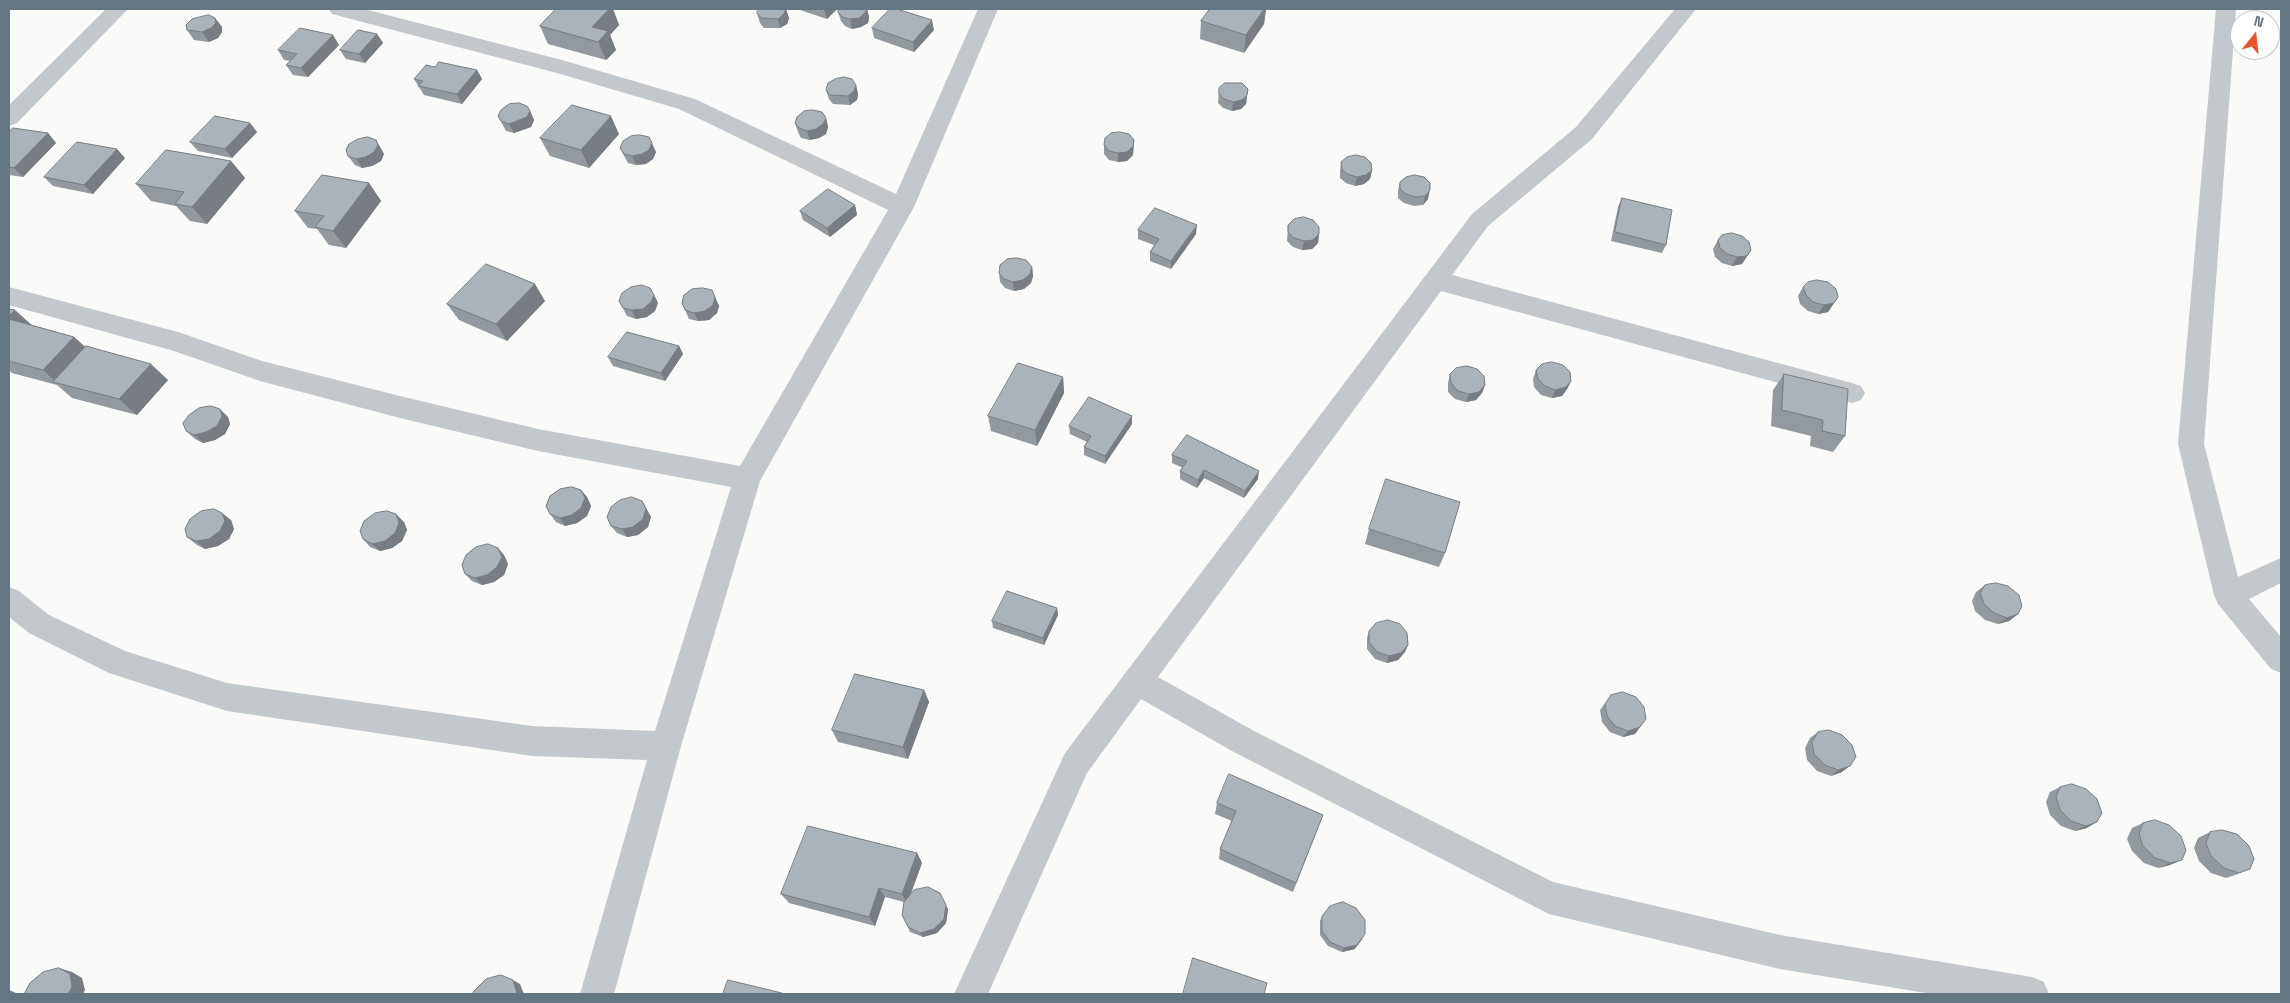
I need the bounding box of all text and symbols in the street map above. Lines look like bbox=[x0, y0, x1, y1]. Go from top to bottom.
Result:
north arrow bbox=[2230, 10, 2280, 60]
text: N bbox=[2252, 12, 2266, 31]

